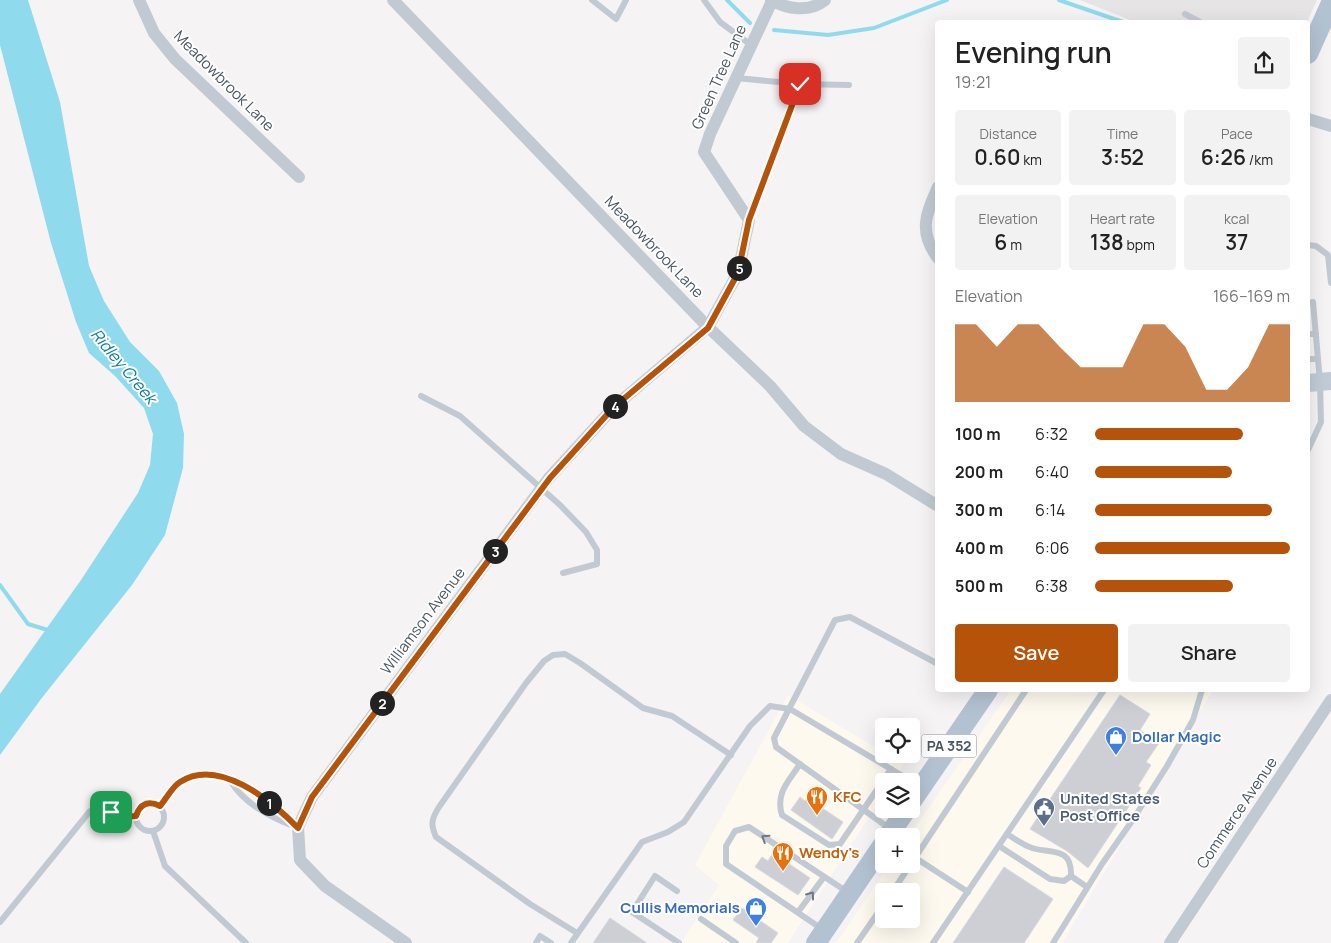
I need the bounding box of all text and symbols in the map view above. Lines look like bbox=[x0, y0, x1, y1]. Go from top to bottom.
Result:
street label: Green Tree Lane bbox=[686, 21, 751, 133]
street label: Meadowbrook Lane bbox=[169, 26, 279, 136]
text: Evening run bbox=[955, 33, 1112, 71]
button: share bbox=[1238, 37, 1290, 89]
pin bbox=[779, 63, 821, 105]
icon: check bbox=[786, 70, 814, 98]
text: 19:21 bbox=[955, 71, 991, 93]
text: Distance bbox=[979, 124, 1037, 143]
text: Time bbox=[1107, 124, 1138, 143]
text: Pace bbox=[1221, 124, 1253, 143]
text: 0.60 bbox=[974, 143, 1020, 171]
text: 3:52 bbox=[1101, 143, 1144, 171]
text: 6:26 bbox=[1201, 143, 1246, 171]
text: km bbox=[1020, 150, 1042, 169]
text: /km bbox=[1246, 150, 1273, 169]
street label: Meadowbrook Lane bbox=[600, 191, 709, 302]
text: Elevation bbox=[979, 209, 1038, 228]
text: Heart rate bbox=[1090, 209, 1155, 228]
text: kcal bbox=[1224, 209, 1250, 228]
text: 6 bbox=[994, 228, 1007, 256]
text: 138 bbox=[1090, 228, 1124, 256]
text: 37 bbox=[1225, 228, 1248, 256]
text: m bbox=[1007, 235, 1022, 254]
text: bpm bbox=[1124, 235, 1155, 254]
pin: 5 bbox=[726, 256, 752, 280]
text: 5 bbox=[735, 259, 744, 278]
text: Elevation bbox=[955, 285, 1023, 307]
text: 166–169 m bbox=[1213, 285, 1290, 307]
water label: Ridley Creek bbox=[86, 324, 163, 410]
pin: 4 bbox=[602, 394, 628, 418]
text: 4 bbox=[611, 397, 620, 416]
text: 100 m bbox=[955, 423, 1001, 445]
text: 6:32 bbox=[1035, 423, 1068, 445]
text: 200 m bbox=[955, 461, 1003, 483]
text: 6:40 bbox=[1035, 461, 1069, 483]
text: 300 m bbox=[955, 499, 1003, 521]
text: 6:14 bbox=[1035, 499, 1065, 521]
text: 400 m bbox=[955, 537, 1003, 559]
text: 6:06 bbox=[1035, 537, 1069, 559]
pin: 3 bbox=[482, 538, 508, 564]
text: 3 bbox=[491, 542, 500, 561]
street label: Williamson Avenue bbox=[375, 563, 470, 678]
text: 500 m bbox=[955, 575, 1003, 597]
text: 6:38 bbox=[1035, 575, 1068, 597]
button: Save bbox=[955, 624, 1118, 682]
button: Share bbox=[1128, 624, 1290, 682]
pin: 2 bbox=[370, 690, 394, 716]
text: 2 bbox=[378, 694, 387, 713]
map controls bbox=[875, 718, 920, 928]
button: locate bbox=[875, 718, 920, 763]
shop icon: Dollar Magic bbox=[1104, 725, 1128, 756]
place label: Dollar Magic bbox=[1132, 726, 1222, 747]
road number: PA 352 bbox=[922, 734, 976, 758]
street label: Commerce Avenue bbox=[1191, 753, 1282, 873]
button: layers bbox=[875, 773, 920, 818]
restaurant icon: KFC bbox=[805, 785, 829, 816]
place label: KFC bbox=[833, 786, 862, 807]
place label: United States Post Office bbox=[1060, 788, 1160, 826]
pin: 1 bbox=[256, 790, 282, 816]
pin bbox=[90, 791, 132, 833]
text: 1 bbox=[266, 794, 273, 813]
public building icon: United States Post Office bbox=[1032, 796, 1056, 827]
icon: arrive bbox=[97, 798, 125, 826]
button: + bbox=[875, 828, 920, 873]
one-way arrow bbox=[761, 835, 771, 844]
restaurant icon: Wendy's bbox=[771, 841, 795, 872]
place label: Wendy's bbox=[799, 842, 859, 863]
button: − bbox=[875, 883, 920, 928]
one-way arrow bbox=[805, 891, 814, 900]
shop icon: Cullis Memorials bbox=[744, 896, 768, 927]
place label: Cullis Memorials bbox=[620, 897, 740, 918]

